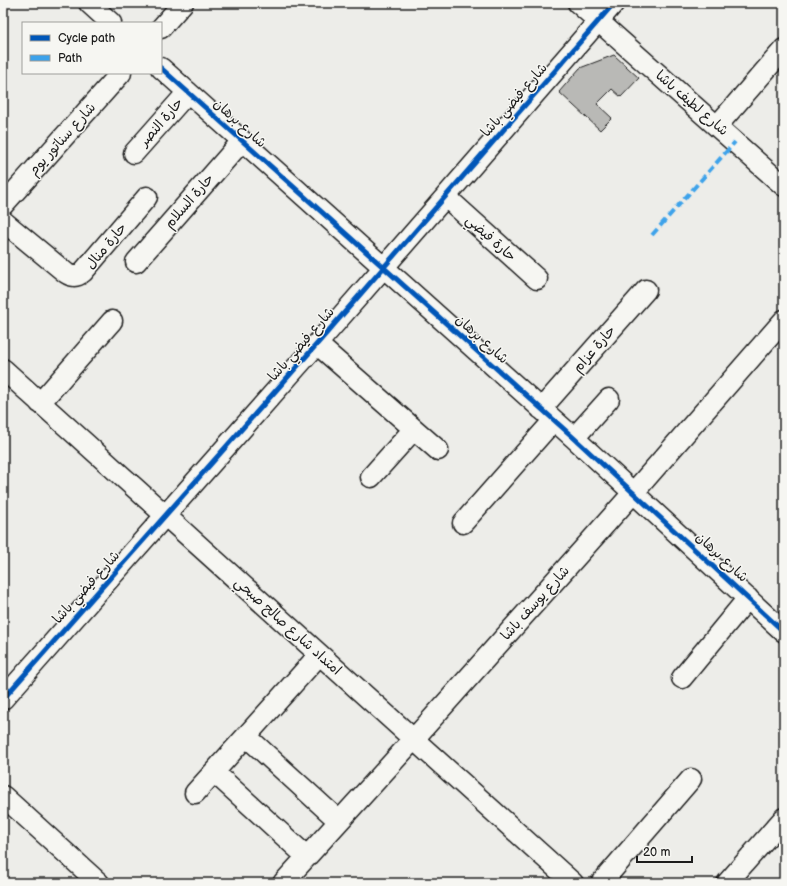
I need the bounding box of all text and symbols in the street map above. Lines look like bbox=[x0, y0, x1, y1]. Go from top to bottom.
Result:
legend bbox=[22, 22, 162, 74]
text: Cycle path bbox=[58, 31, 115, 46]
text: Path bbox=[58, 51, 83, 66]
street label: شارع فيضي باشا bbox=[477, 60, 554, 143]
street label: شارع لطيف باشا bbox=[651, 67, 732, 140]
street label: حارة النصر bbox=[135, 94, 187, 150]
street label: شارع برهان bbox=[209, 95, 270, 152]
street label: شارع سناتور يوم bbox=[25, 99, 101, 181]
street label: حارة السلام bbox=[161, 170, 219, 233]
street label: حارة فيضي bbox=[460, 211, 520, 268]
street label: حارة منال bbox=[82, 219, 130, 273]
street label: شارع فيضي باشا bbox=[264, 304, 341, 387]
street label: شارع برهان bbox=[451, 311, 512, 368]
street label: حارة عزام bbox=[569, 322, 620, 377]
street label: شارع برهان bbox=[692, 528, 752, 586]
street label: شارع فيضي باشا bbox=[49, 547, 126, 630]
street label: شارع يوسف باشا bbox=[497, 562, 574, 644]
street label: امتداد شارع صالح صبحي bbox=[228, 573, 345, 682]
scale bar bbox=[637, 838, 692, 864]
text: 20 m bbox=[643, 845, 670, 860]

